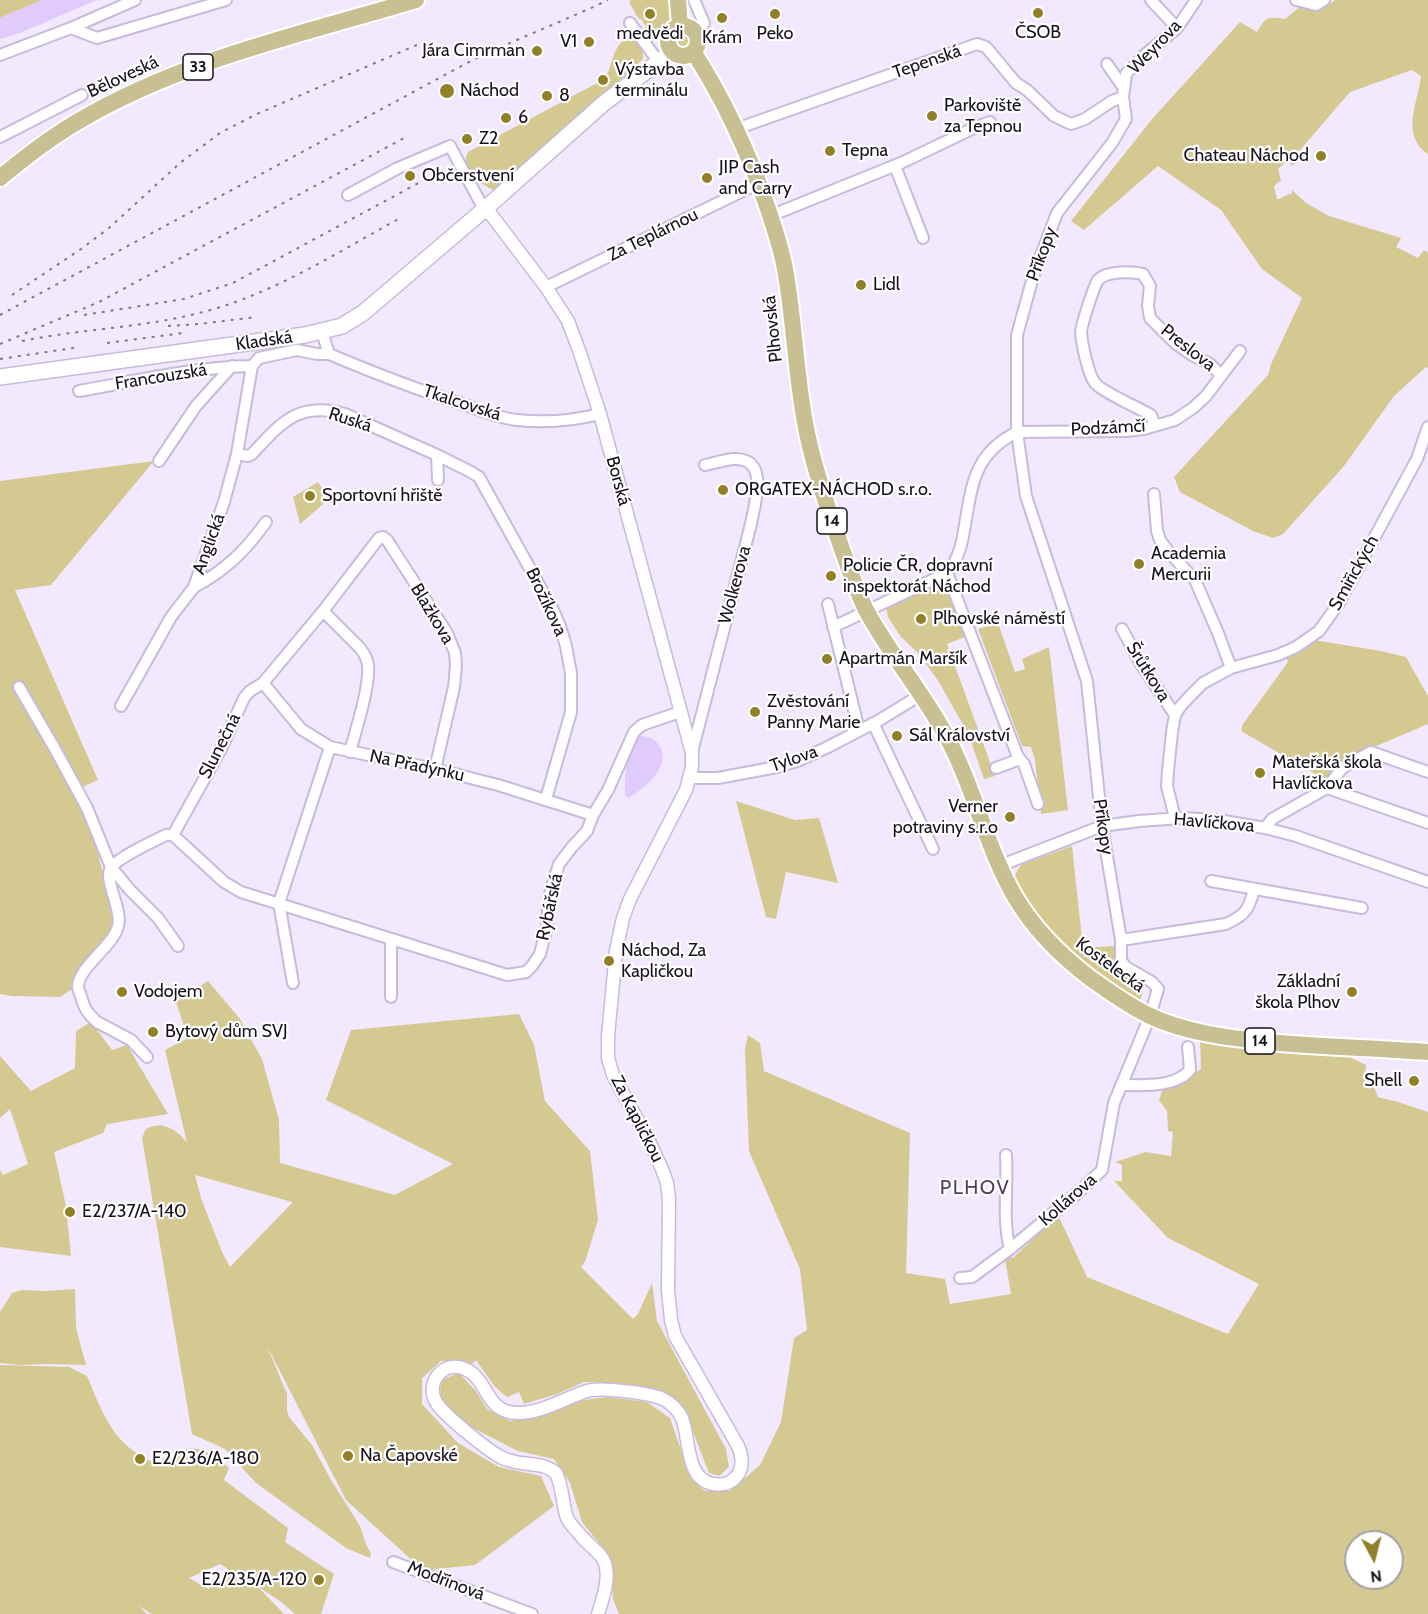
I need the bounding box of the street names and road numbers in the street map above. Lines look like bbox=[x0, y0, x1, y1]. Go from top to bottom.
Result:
street label: Weyrova bbox=[1124, 15, 1186, 79]
street label: Tepenská bbox=[890, 40, 964, 84]
street label: Běloveská bbox=[84, 51, 162, 103]
road number: 33 bbox=[183, 54, 213, 80]
street label: Za Teplárnou bbox=[604, 204, 702, 266]
street label: Příkopy bbox=[1022, 224, 1062, 284]
street label: Plhovská bbox=[759, 295, 787, 363]
street label: Preslova bbox=[1156, 320, 1220, 376]
street label: Kladská bbox=[234, 326, 294, 356]
street label: Francouzská bbox=[113, 359, 209, 395]
street label: Tkalcovská bbox=[420, 380, 504, 426]
street label: Ruská bbox=[326, 403, 374, 437]
street label: Podzámčí bbox=[1070, 415, 1146, 441]
street label: Borská bbox=[601, 454, 635, 508]
road number: 14 bbox=[817, 508, 847, 534]
street label: Anglická bbox=[188, 511, 230, 577]
street label: Smiřických bbox=[1325, 532, 1383, 614]
street label: Wolkerova bbox=[714, 544, 756, 626]
street label: Brožíkova bbox=[521, 564, 571, 640]
street label: Blažkova bbox=[406, 580, 458, 648]
street label: Šrůtkova bbox=[1121, 638, 1175, 706]
street label: Slunečná bbox=[194, 710, 246, 782]
street label: Tylova bbox=[768, 741, 820, 777]
street label: Na Přadýnku bbox=[368, 745, 466, 787]
street label: Příkopy bbox=[1088, 798, 1118, 856]
street label: Havlíčkova bbox=[1173, 809, 1255, 837]
street label: Rybářská bbox=[532, 871, 568, 943]
street label: Kostelecká bbox=[1071, 933, 1149, 997]
road number: 14 bbox=[1245, 1028, 1275, 1054]
street label: Za Kapličkou bbox=[606, 1072, 668, 1166]
street label: Kollárova bbox=[1035, 1169, 1101, 1231]
street label: Modřínová bbox=[404, 1556, 488, 1606]

